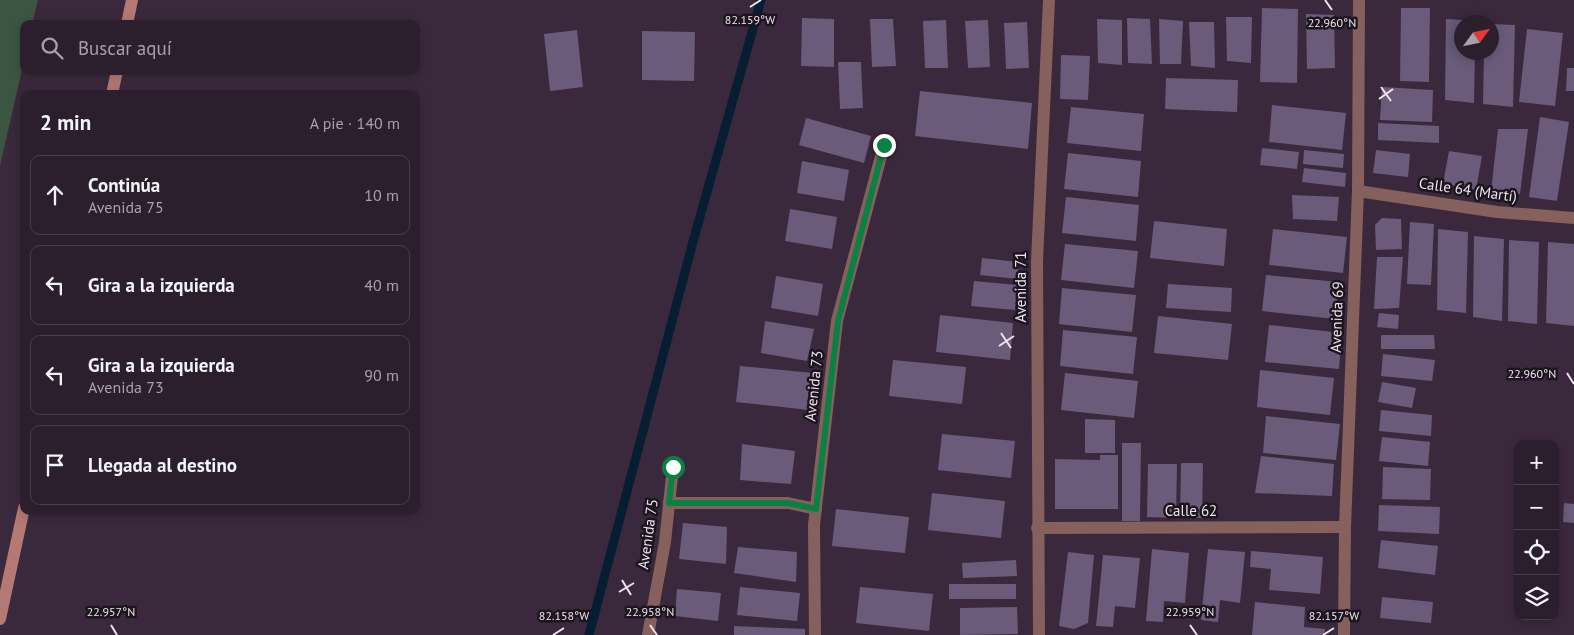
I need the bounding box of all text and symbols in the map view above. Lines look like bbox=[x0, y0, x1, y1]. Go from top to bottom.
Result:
text: 82.159°W bbox=[725, 12, 775, 27]
text: 22.960°N bbox=[1308, 15, 1356, 30]
north arrow bbox=[1454, 15, 1499, 60]
search box bbox=[20, 20, 420, 75]
icon: search bbox=[38, 34, 66, 62]
text: Buscar aquí bbox=[78, 36, 172, 60]
text: 2 min bbox=[40, 109, 91, 136]
text: A pie · 140 m bbox=[310, 113, 400, 133]
route end bbox=[873, 134, 896, 157]
text: Continúa bbox=[88, 173, 160, 197]
street label: Calle 64 (Martí) bbox=[1418, 173, 1518, 206]
icon: ahead bbox=[41, 181, 69, 209]
text: 10 m bbox=[364, 185, 399, 205]
text: Avenida 75 bbox=[88, 197, 164, 217]
street label: Avenida 71 bbox=[1011, 251, 1030, 323]
icon: left bbox=[41, 271, 69, 299]
text: Gira a la izquierda bbox=[88, 273, 235, 297]
text: 40 m bbox=[364, 275, 399, 295]
street label: Avenida 69 bbox=[1326, 281, 1347, 353]
street label: Avenida 73 bbox=[800, 350, 827, 422]
text: Gira a la izquierda bbox=[88, 353, 235, 377]
icon: left bbox=[41, 361, 69, 389]
text: 90 m bbox=[364, 365, 399, 385]
text: 22.960°N bbox=[1508, 366, 1556, 381]
text: Avenida 73 bbox=[88, 377, 164, 397]
map controls bbox=[1514, 440, 1559, 620]
button: + bbox=[1514, 440, 1559, 485]
icon: arrive bbox=[41, 451, 69, 479]
text: Llegada al destino bbox=[88, 453, 237, 477]
route start bbox=[662, 456, 685, 479]
button: − bbox=[1514, 485, 1559, 530]
street label: Avenida 75 bbox=[633, 497, 662, 570]
street label: Calle 62 bbox=[1165, 501, 1217, 520]
button: locate bbox=[1514, 530, 1559, 575]
button: layers bbox=[1514, 575, 1559, 620]
text: 22.957°N bbox=[87, 604, 135, 619]
text: 22.958°N bbox=[626, 604, 674, 619]
text: 22.959°N bbox=[1166, 604, 1214, 619]
text: 82.158°W bbox=[539, 608, 589, 623]
text: 82.157°W bbox=[1309, 608, 1359, 623]

